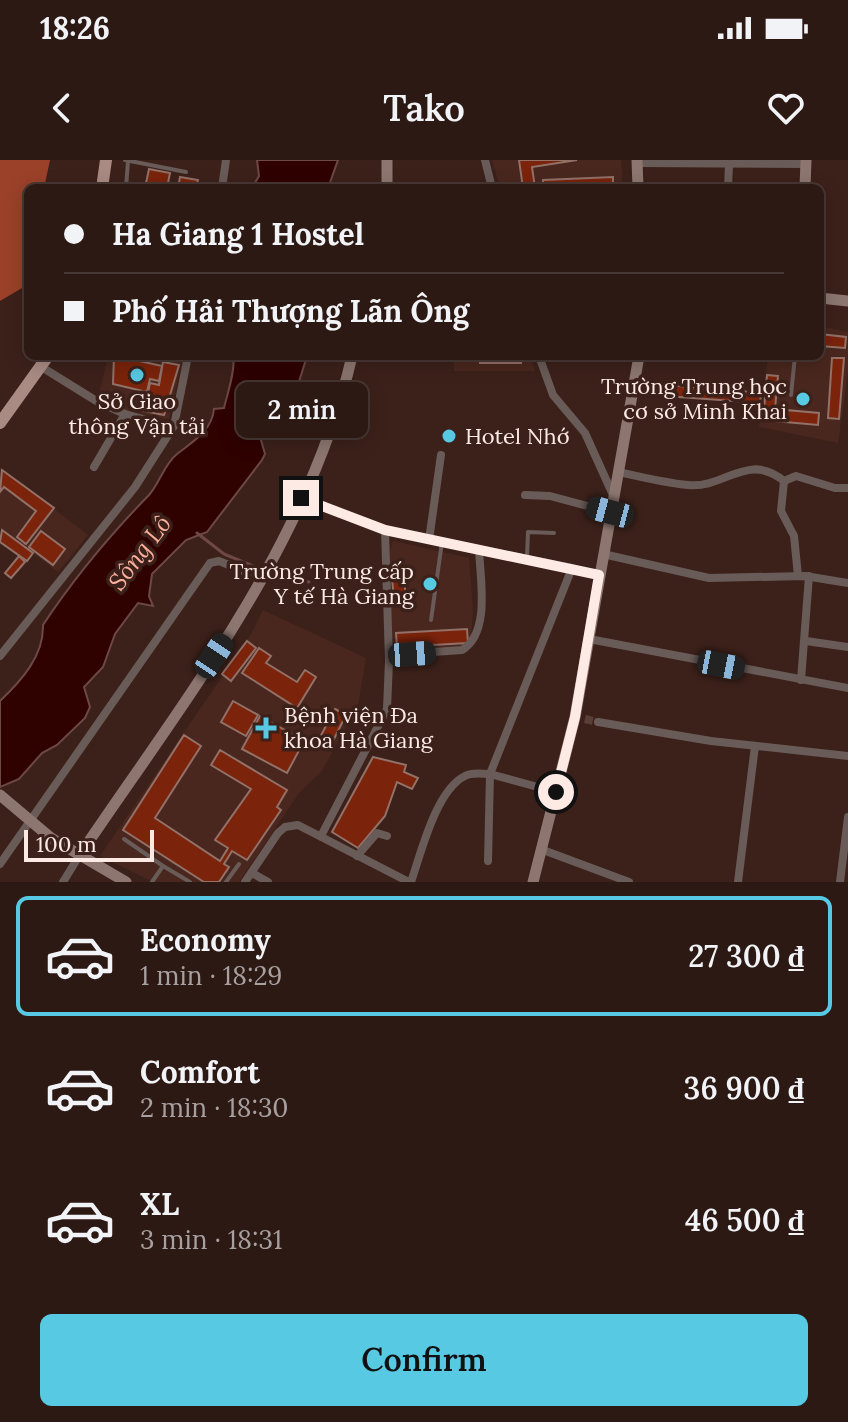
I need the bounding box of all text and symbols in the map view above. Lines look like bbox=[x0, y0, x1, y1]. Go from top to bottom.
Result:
text: 18:26 bbox=[40, 9, 110, 47]
text: Tako bbox=[383, 85, 465, 131]
icon: back bbox=[40, 86, 84, 130]
icon: heart bbox=[764, 86, 808, 130]
text: Ha Giang 1 Hostel bbox=[112, 215, 364, 253]
text: Phố Hải Thượng Lãn Ông bbox=[112, 292, 469, 330]
marker: Sở Giao thông Vận tải bbox=[128, 366, 146, 384]
place label: Trường Trung học cơ sở Minh Khai bbox=[601, 372, 787, 425]
callout: 2 min bbox=[235, 382, 367, 438]
place label: Sở Giao thông Vận tải bbox=[69, 387, 205, 440]
marker: Trường Trung học cơ sở Minh Khai bbox=[794, 390, 812, 408]
text: 2 min bbox=[268, 393, 336, 426]
place label: Hotel Nhớ bbox=[465, 422, 570, 450]
marker: Hotel Nhớ bbox=[440, 427, 458, 445]
route end bbox=[283, 480, 319, 516]
car bbox=[584, 494, 636, 530]
water label: Sông Lô bbox=[101, 509, 178, 596]
place label: Trường Trung cấp Y tế Hà Giang bbox=[230, 557, 415, 610]
marker: Trường Trung cấp Y tế Hà Giang bbox=[421, 575, 439, 593]
car bbox=[191, 629, 237, 683]
car bbox=[387, 640, 437, 668]
car bbox=[695, 649, 747, 681]
place label: Bệnh viện Đa khoa Hà Giang bbox=[284, 701, 434, 754]
marker: Bệnh viện Đa khoa Hà Giang bbox=[255, 717, 277, 739]
route start bbox=[538, 774, 574, 810]
scale bar bbox=[24, 826, 154, 862]
text: 100 m bbox=[36, 830, 97, 858]
icon: car bbox=[44, 920, 116, 992]
text: Economy bbox=[140, 921, 271, 959]
text: 27 300 ₫ bbox=[688, 937, 804, 975]
text: 1 min · 18:29 bbox=[140, 959, 282, 992]
icon: car bbox=[44, 1052, 116, 1124]
text: Comfort bbox=[140, 1053, 260, 1091]
text: 36 900 ₫ bbox=[684, 1069, 804, 1107]
text: 2 min · 18:30 bbox=[140, 1091, 289, 1124]
icon: car bbox=[44, 1184, 116, 1256]
text: XL bbox=[140, 1185, 179, 1223]
text: 46 500 ₫ bbox=[685, 1201, 804, 1239]
text: 3 min · 18:31 bbox=[140, 1223, 282, 1256]
button: Confirm bbox=[40, 1314, 808, 1406]

